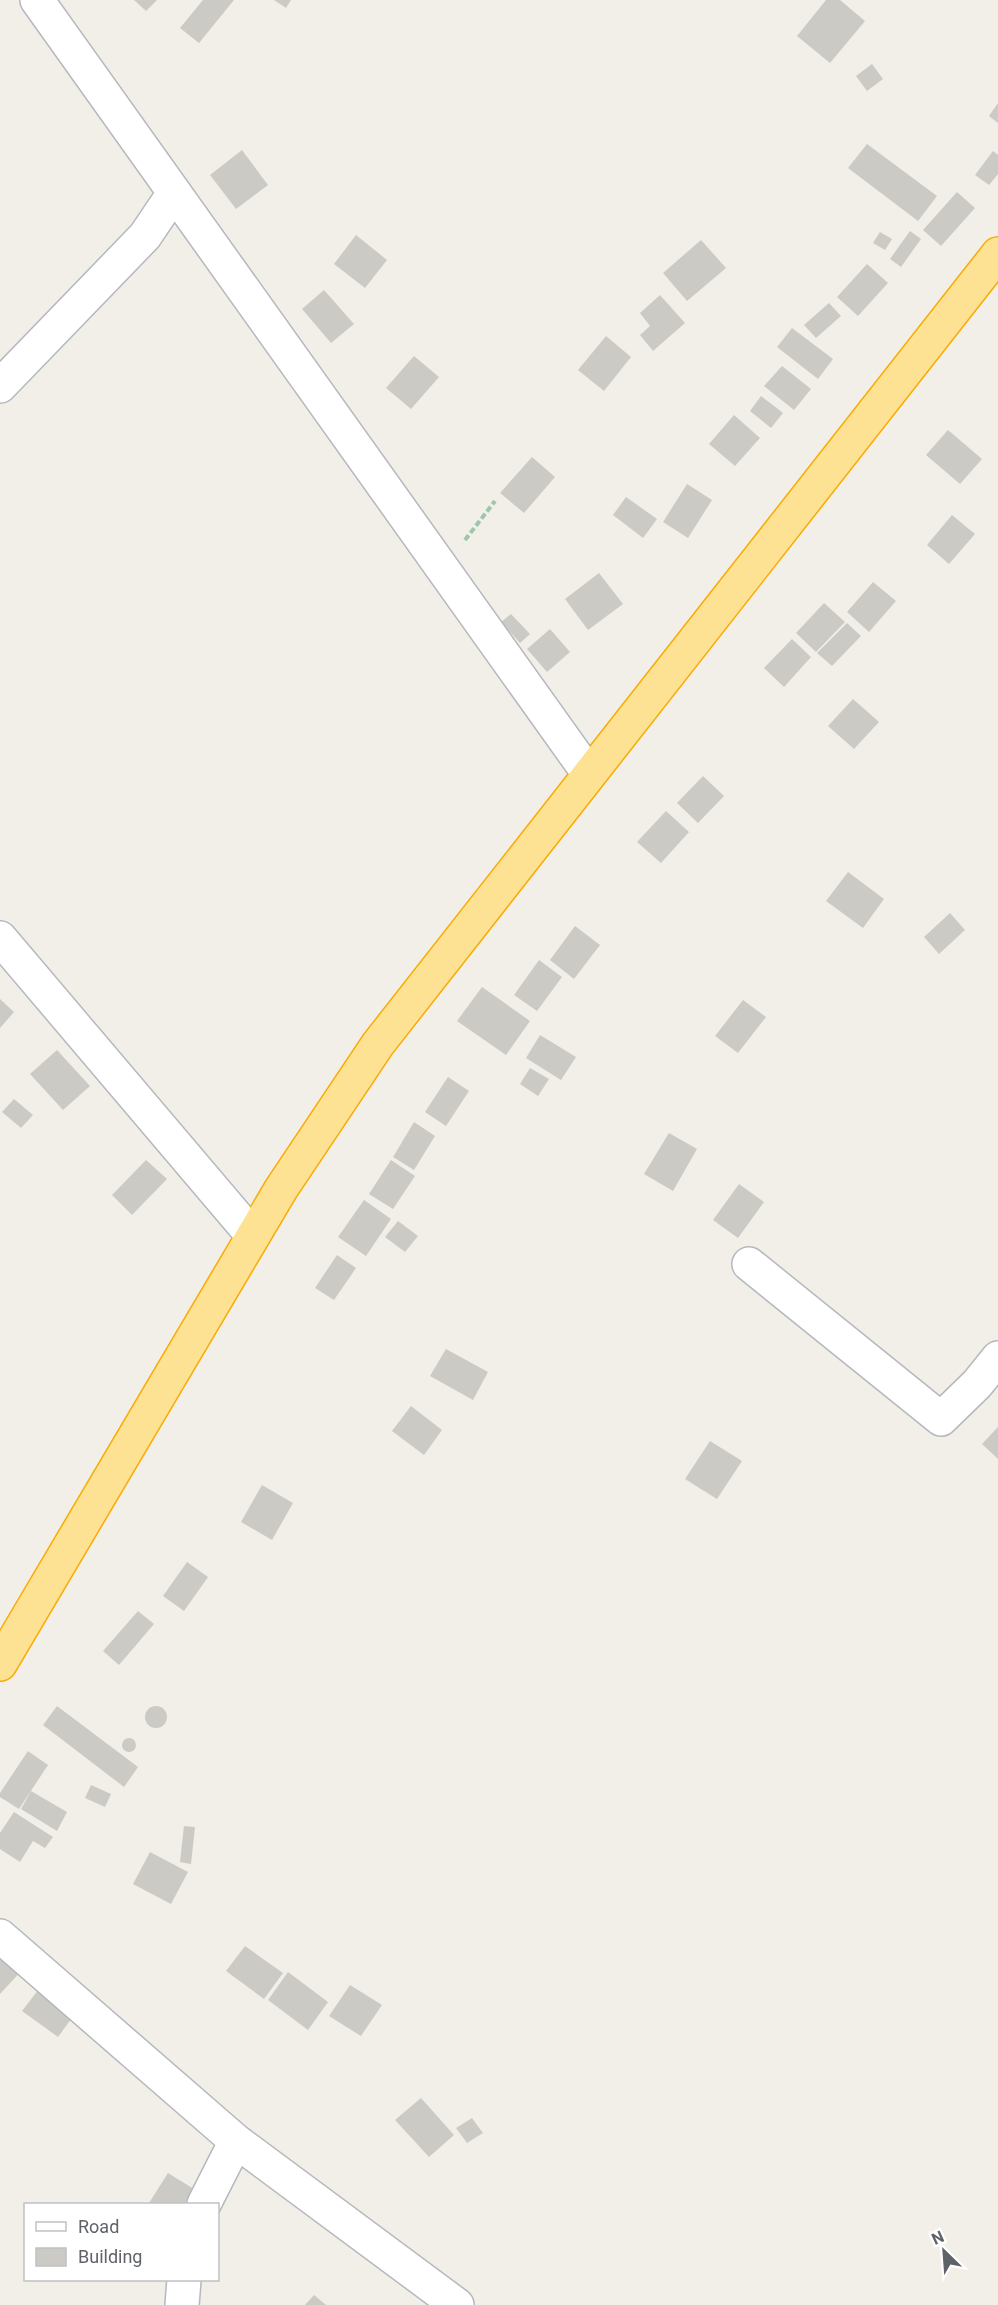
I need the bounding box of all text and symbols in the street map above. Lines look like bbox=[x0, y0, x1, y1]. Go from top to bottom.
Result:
legend bbox=[24, 2203, 219, 2281]
text: Road bbox=[78, 2216, 119, 2237]
north arrow bbox=[914, 2221, 974, 2281]
text: N bbox=[929, 2227, 947, 2249]
text: Building bbox=[78, 2246, 142, 2267]

